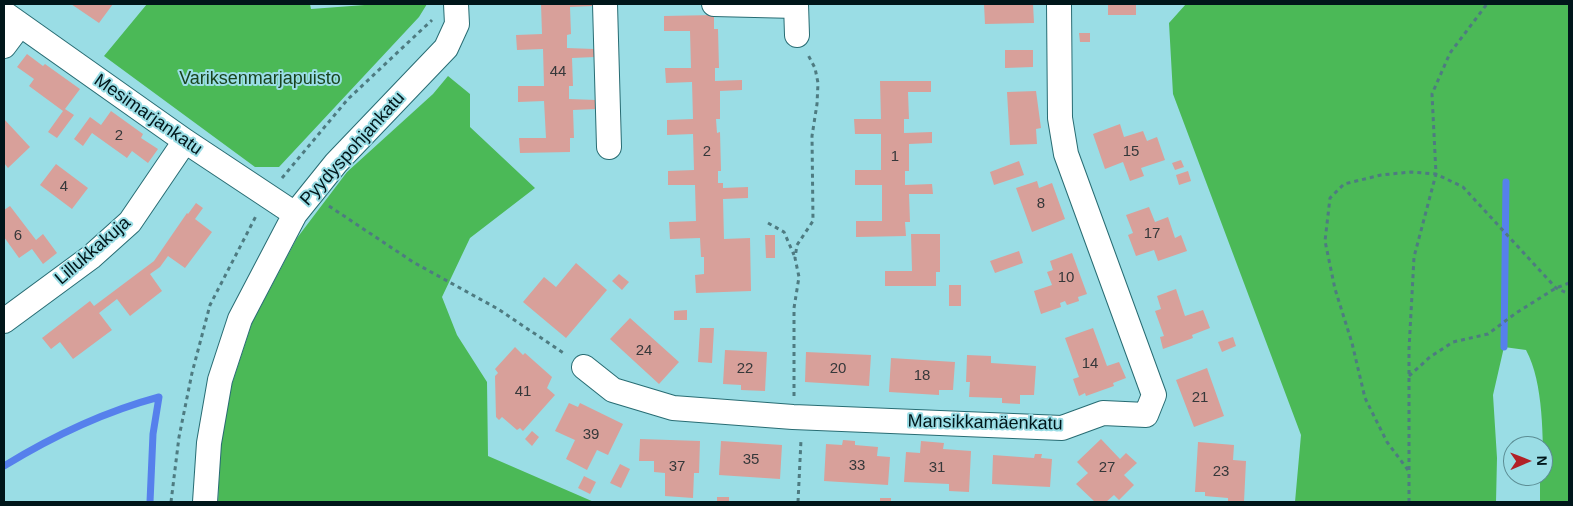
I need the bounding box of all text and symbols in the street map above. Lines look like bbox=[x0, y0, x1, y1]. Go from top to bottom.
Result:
house number: 44 bbox=[550, 63, 566, 81]
park label: Variksenmarjapuisto bbox=[179, 68, 341, 90]
street label: Mesimarjankatu bbox=[90, 70, 206, 160]
street label: Pyydyspohjankatu bbox=[296, 87, 410, 211]
house number: 2 bbox=[115, 127, 123, 145]
house number: 2 bbox=[703, 143, 711, 161]
house number: 15 bbox=[1123, 143, 1139, 161]
house number: 1 bbox=[891, 148, 899, 166]
house number: 4 bbox=[60, 178, 68, 196]
house number: 8 bbox=[1037, 195, 1045, 213]
street label: Lillukkakuja bbox=[51, 212, 135, 290]
house number: 17 bbox=[1144, 225, 1160, 243]
house number: 6 bbox=[14, 227, 22, 245]
house number: 10 bbox=[1058, 269, 1074, 287]
house number: 24 bbox=[636, 342, 652, 360]
house number: 14 bbox=[1082, 355, 1098, 373]
house number: 22 bbox=[737, 360, 753, 378]
house number: 20 bbox=[830, 360, 846, 378]
house number: 18 bbox=[914, 367, 930, 385]
house number: 41 bbox=[515, 383, 531, 401]
house number: 21 bbox=[1192, 389, 1208, 407]
street label: Mansikkamäenkatu bbox=[907, 411, 1063, 435]
house number: 39 bbox=[583, 426, 599, 444]
north arrow bbox=[1503, 436, 1553, 486]
house number: 35 bbox=[743, 451, 759, 469]
text: N bbox=[1534, 456, 1550, 466]
house number: 33 bbox=[849, 457, 865, 475]
house number: 37 bbox=[669, 458, 685, 476]
house number: 31 bbox=[929, 459, 945, 477]
house number: 27 bbox=[1099, 459, 1115, 477]
house number: 23 bbox=[1213, 463, 1229, 481]

